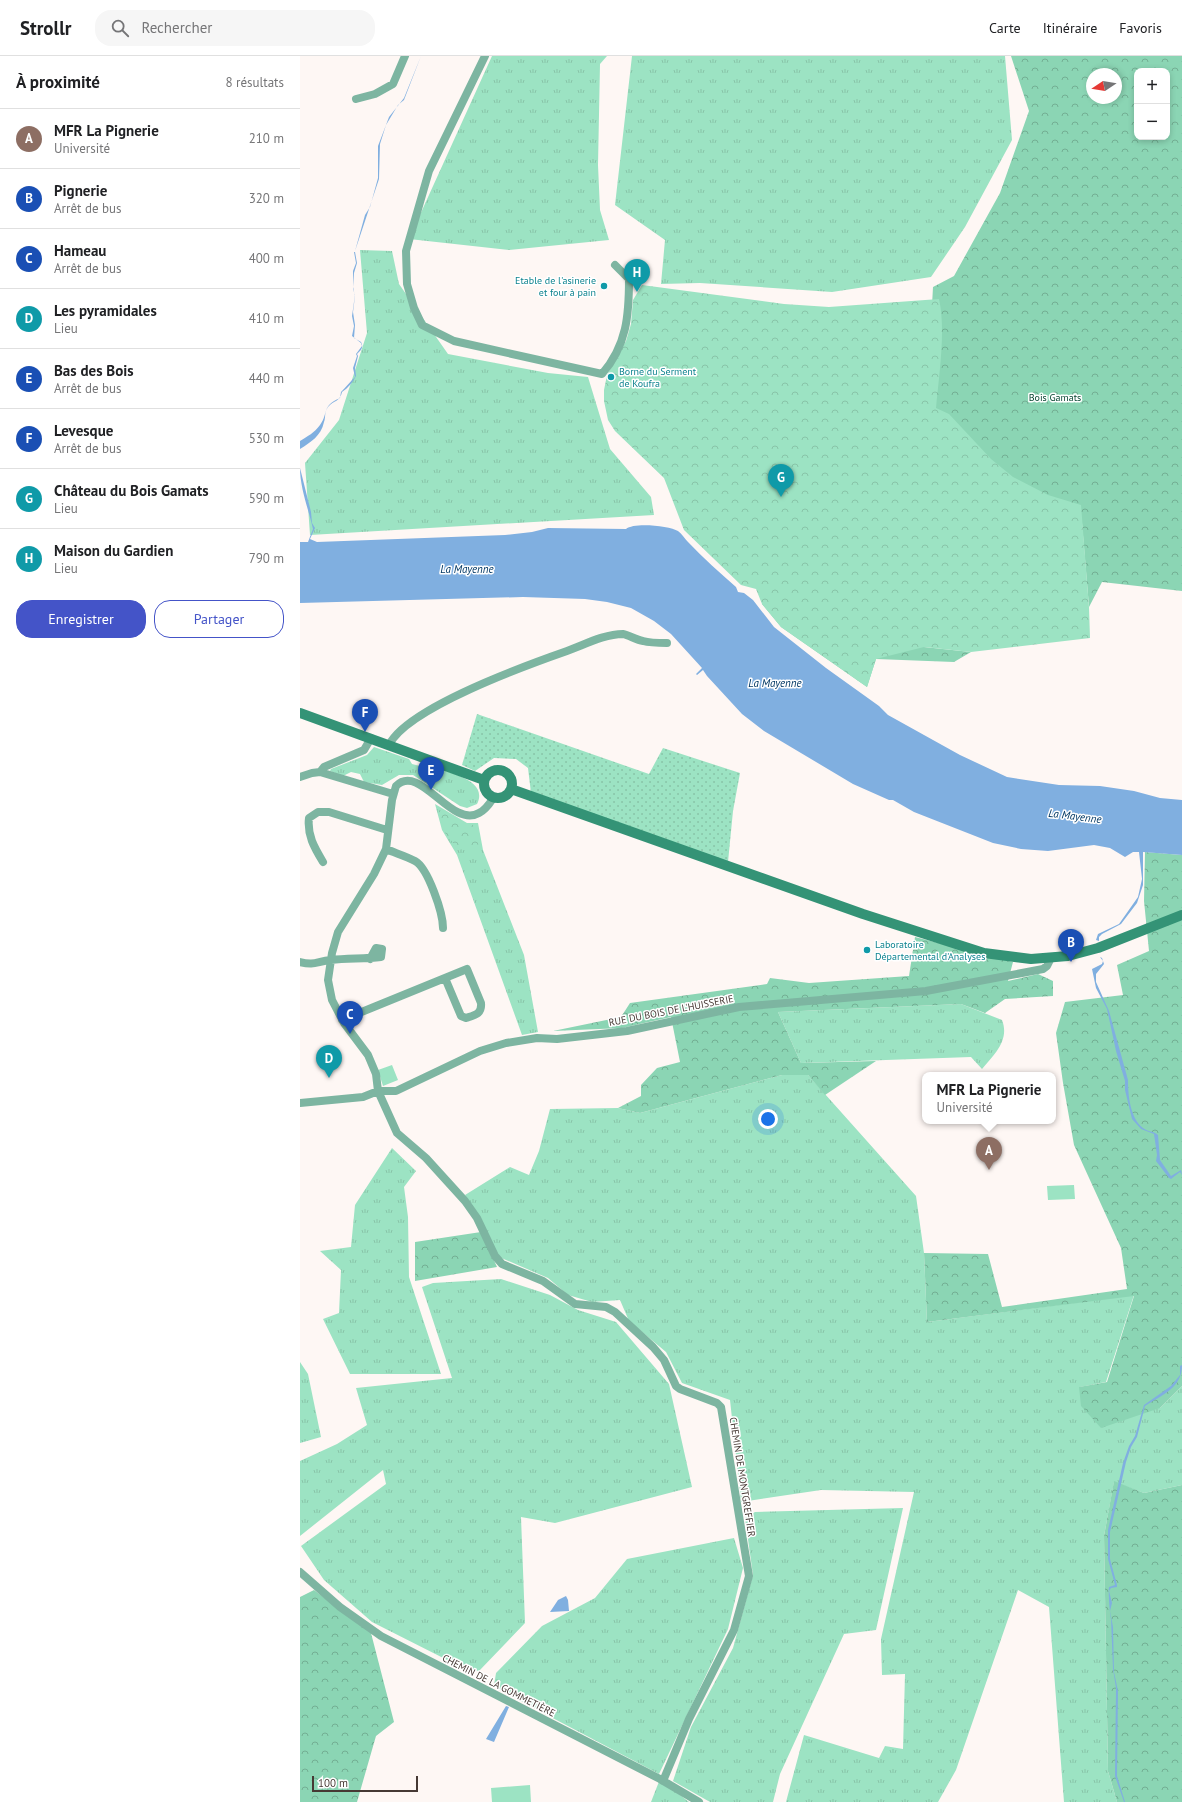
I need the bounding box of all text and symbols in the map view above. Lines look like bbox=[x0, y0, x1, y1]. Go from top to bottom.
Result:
search box bbox=[95, 10, 375, 46]
text: Strollr bbox=[20, 16, 71, 40]
icon: search bbox=[109, 17, 131, 39]
text: Rechercher bbox=[141, 18, 212, 37]
text: Carte bbox=[989, 19, 1021, 37]
text: Itinéraire bbox=[1043, 19, 1097, 37]
text: Favoris bbox=[1119, 19, 1162, 37]
north arrow bbox=[1086, 68, 1122, 104]
map controls bbox=[1134, 68, 1170, 140]
button: + bbox=[1134, 68, 1170, 104]
text: À proximité bbox=[16, 71, 100, 93]
text: 8 résultats bbox=[225, 74, 284, 91]
button: − bbox=[1134, 104, 1170, 140]
text: MFR La Pignerie bbox=[54, 121, 159, 140]
text: A bbox=[25, 130, 33, 147]
text: 210 m bbox=[249, 130, 284, 147]
text: Université bbox=[54, 140, 110, 157]
text: Pignerie bbox=[54, 181, 107, 200]
text: B bbox=[25, 190, 33, 207]
text: 320 m bbox=[249, 190, 284, 207]
text: Arrêt de bus bbox=[54, 200, 122, 217]
text: Hameau bbox=[54, 241, 106, 260]
text: C bbox=[25, 250, 33, 267]
text: 400 m bbox=[249, 250, 284, 267]
pin: H bbox=[624, 259, 650, 292]
text: Arrêt de bus bbox=[54, 260, 122, 277]
place label: Etable de l'asinerie et four à pain bbox=[515, 274, 596, 299]
marker: Etable de l'asinerie et four à pain bbox=[599, 281, 609, 291]
text: Les pyramidales bbox=[54, 301, 157, 320]
text: D bbox=[25, 310, 33, 327]
text: 410 m bbox=[249, 310, 284, 327]
text: Lieu bbox=[54, 320, 78, 337]
text: Bas des Bois bbox=[54, 361, 134, 380]
place label: Borne du Serment de Koufra bbox=[619, 365, 697, 390]
text: E bbox=[26, 370, 32, 387]
text: 440 m bbox=[249, 370, 284, 387]
marker: Borne du Serment de Koufra bbox=[606, 372, 616, 382]
text: Arrêt de bus bbox=[54, 380, 122, 397]
park label: Bois Gamats bbox=[1029, 391, 1081, 404]
text: Levesque bbox=[54, 421, 113, 440]
text: F bbox=[26, 430, 32, 447]
text: 530 m bbox=[249, 430, 284, 447]
text: Arrêt de bus bbox=[54, 440, 122, 457]
pin: G bbox=[768, 464, 794, 497]
text: Château du Bois Gamats bbox=[54, 481, 209, 500]
text: G bbox=[25, 490, 33, 507]
text: 590 m bbox=[249, 490, 284, 507]
text: Lieu bbox=[54, 500, 78, 517]
text: Maison du Gardien bbox=[54, 541, 173, 560]
text: H bbox=[25, 550, 33, 567]
text: 790 m bbox=[249, 550, 284, 567]
text: Lieu bbox=[54, 560, 78, 577]
water label: La Mayenne bbox=[440, 562, 494, 576]
button: Enregistrer bbox=[16, 600, 146, 638]
button: Partager bbox=[154, 600, 284, 638]
water label: La Mayenne bbox=[748, 676, 802, 690]
pin: F bbox=[352, 699, 378, 732]
pin: E bbox=[418, 757, 444, 790]
water label: La Mayenne bbox=[1048, 806, 1102, 826]
pin: B bbox=[1058, 929, 1084, 962]
place label: Laboratoire Départemental d'Analyses bbox=[875, 938, 985, 963]
marker: Laboratoire Départemental d'Analyses bbox=[862, 945, 872, 955]
street label: RUE DU BOIS DE L'HUISSERIE bbox=[608, 992, 735, 1029]
pin: C bbox=[337, 1001, 363, 1034]
pin: D bbox=[316, 1045, 342, 1078]
popup bbox=[922, 1072, 1056, 1124]
text: MFR La Pignerie bbox=[937, 1080, 1041, 1099]
text: Université bbox=[937, 1099, 993, 1116]
your location bbox=[758, 1109, 778, 1129]
pin: A bbox=[976, 1137, 1002, 1170]
street label: CHEMIN DE MONTGREFFIER bbox=[727, 1416, 758, 1538]
street label: CHEMIN DE LA GOMMETIÈRE bbox=[440, 1651, 558, 1720]
scale bar bbox=[312, 1774, 418, 1793]
text: 100 m bbox=[318, 1776, 348, 1790]

